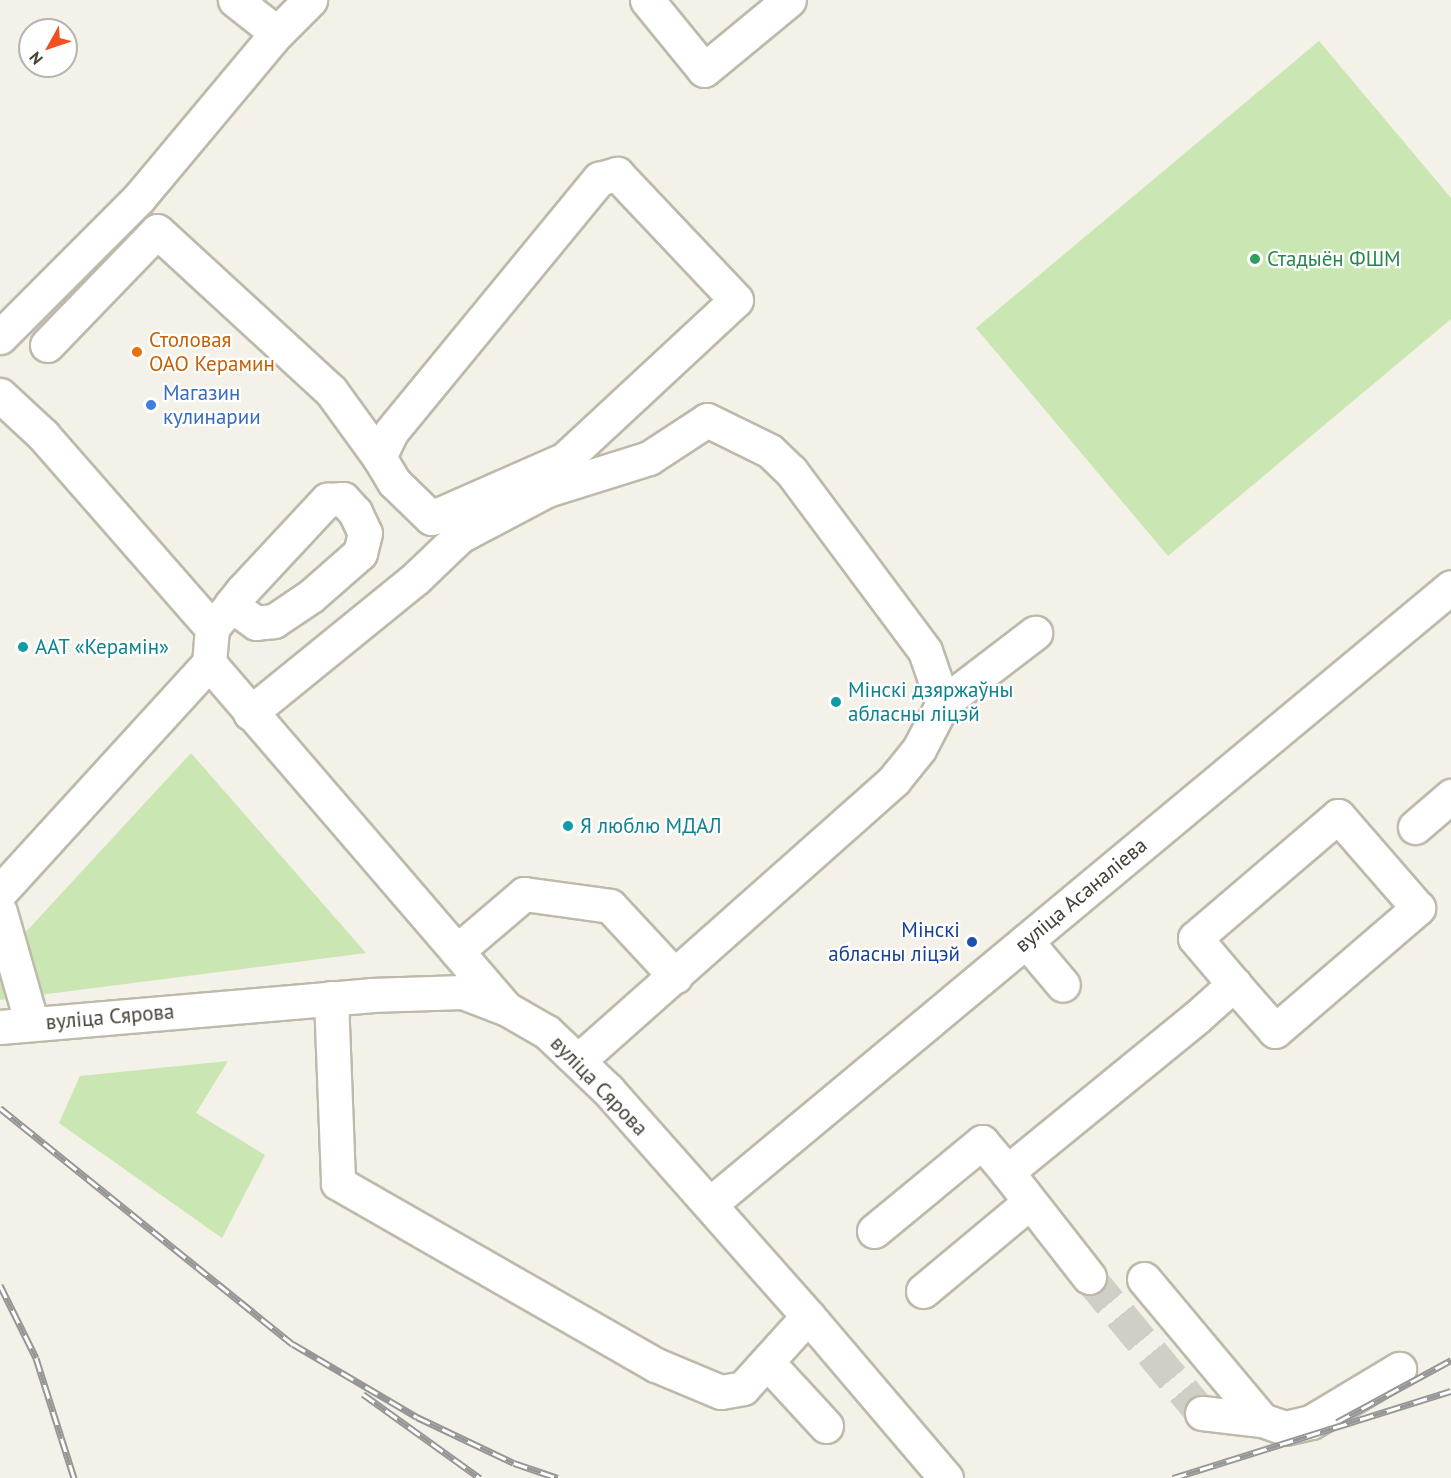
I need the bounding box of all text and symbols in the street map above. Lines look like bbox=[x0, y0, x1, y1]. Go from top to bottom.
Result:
north arrow bbox=[18, 18, 78, 78]
text: N bbox=[25, 48, 47, 69]
place label: Стадыён ФШМ bbox=[1267, 246, 1401, 272]
marker: Стадыён ФШМ bbox=[1248, 252, 1262, 266]
place label: Столовая ОАО Керамин bbox=[149, 327, 275, 377]
marker: Столовая ОАО Керамин bbox=[130, 345, 144, 359]
place label: Магазин кулинарии bbox=[163, 380, 261, 430]
marker: Магазин кулинарии bbox=[144, 398, 158, 412]
place label: ААТ «Керамін» bbox=[35, 634, 170, 660]
marker: ААТ «Керамін» bbox=[16, 640, 30, 654]
place label: Мінскі дзяржаўны абласны ліцэй bbox=[848, 677, 1013, 727]
marker: Мінскі дзяржаўны абласны ліцэй bbox=[829, 695, 843, 709]
place label: Я люблю МДАЛ bbox=[580, 813, 722, 839]
marker: Я люблю МДАЛ bbox=[561, 819, 575, 833]
street label: вуліца Асаналіева bbox=[1010, 832, 1152, 958]
place label: Мінскі абласны ліцэй bbox=[828, 917, 960, 967]
marker: Мінскі абласны ліцэй bbox=[965, 935, 979, 949]
street label: вуліца Сярова bbox=[45, 999, 175, 1035]
street label: вуліца Сярова bbox=[545, 1031, 653, 1141]

